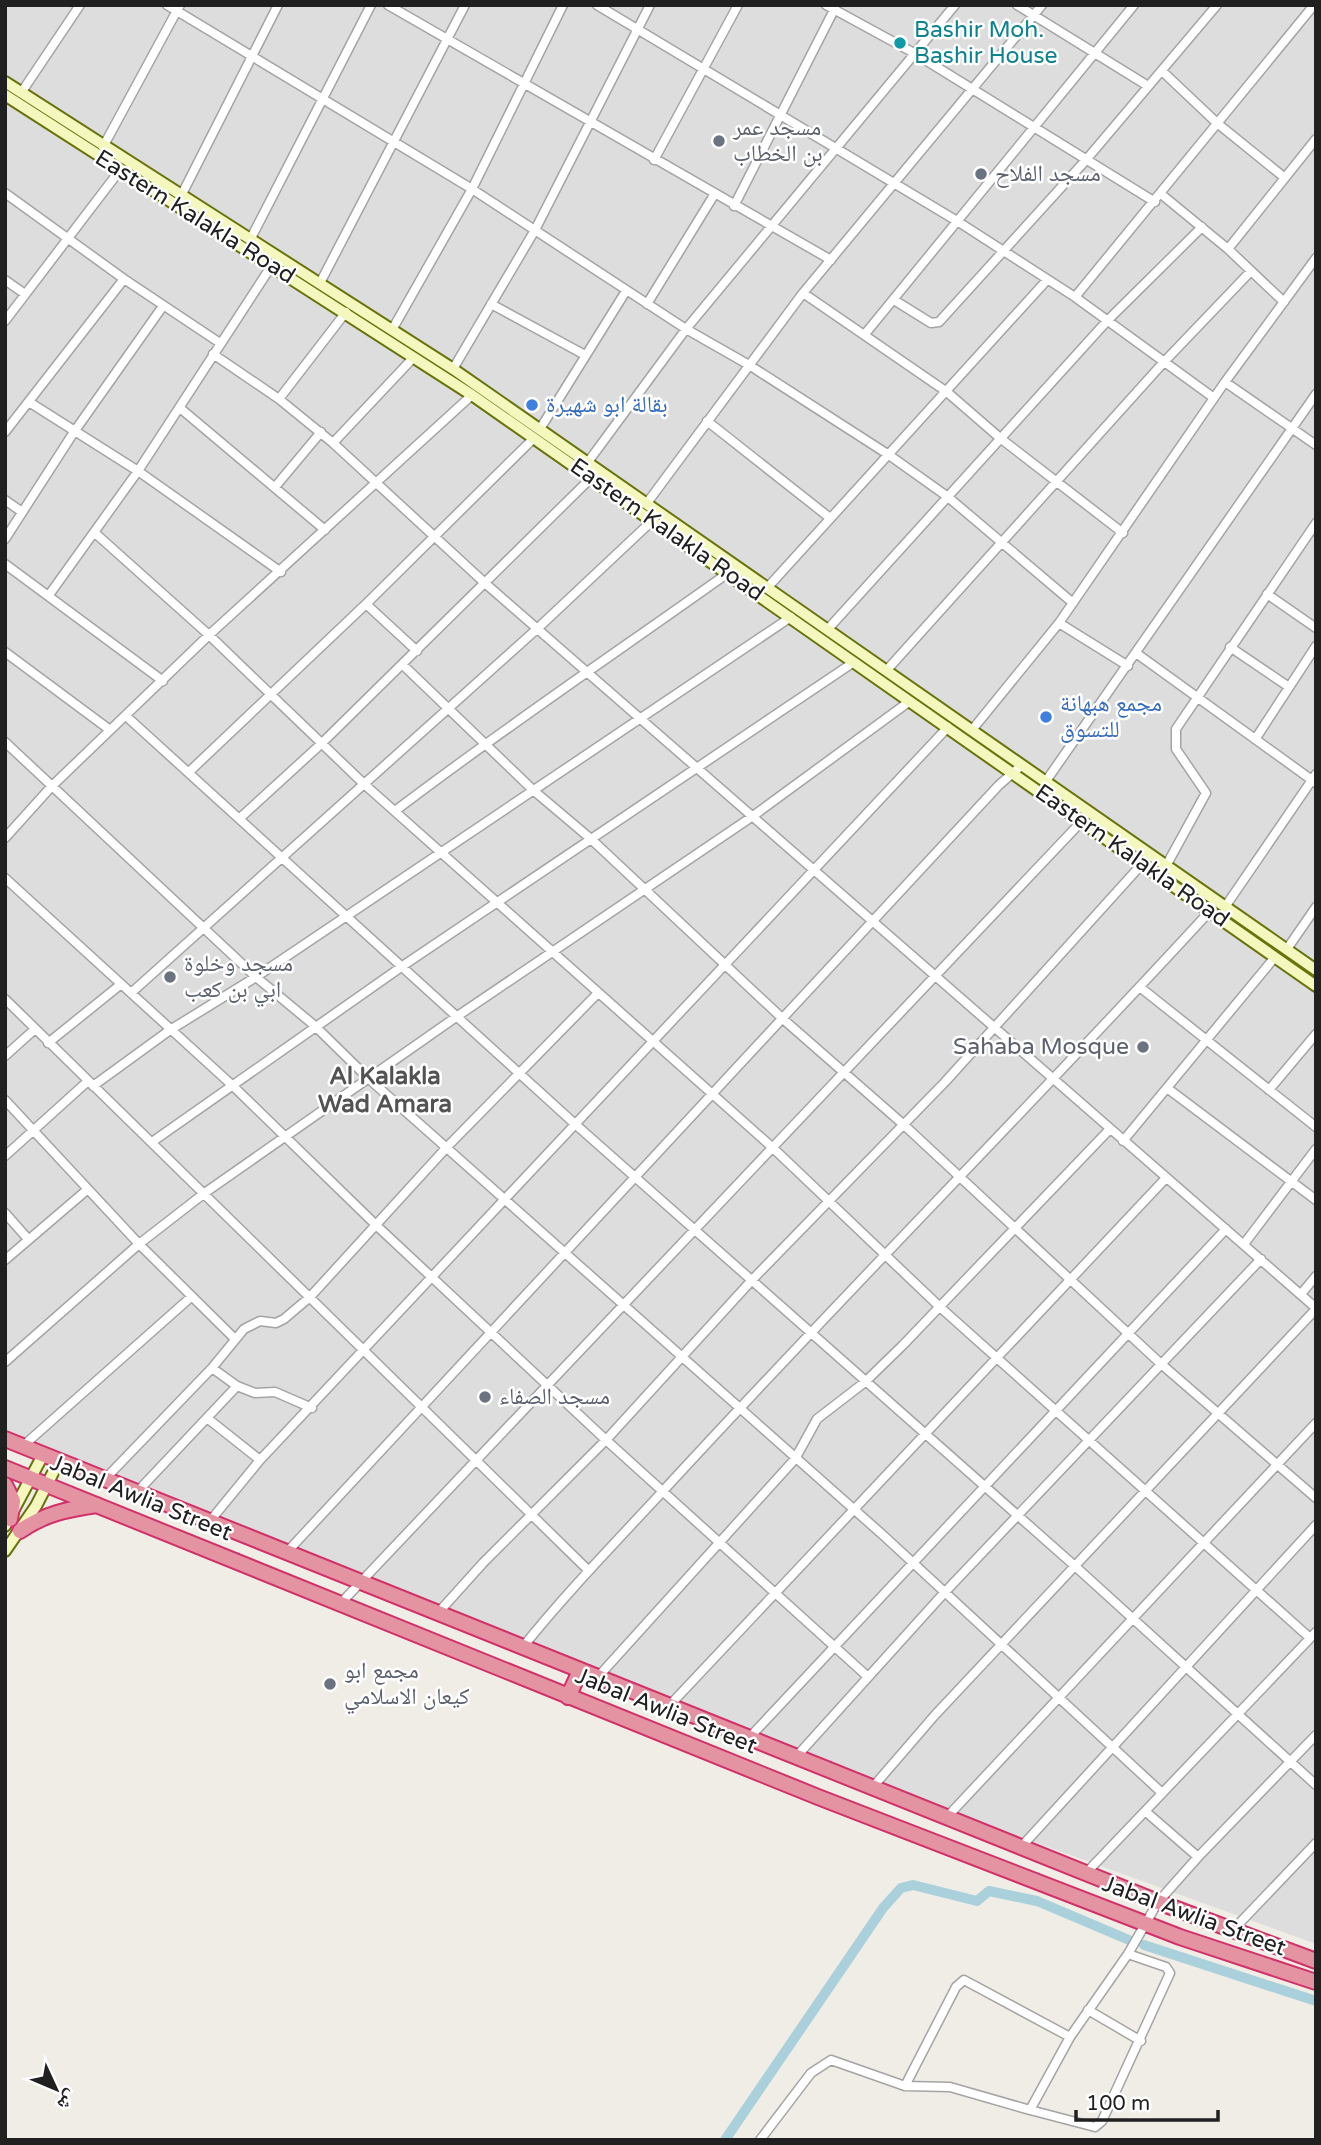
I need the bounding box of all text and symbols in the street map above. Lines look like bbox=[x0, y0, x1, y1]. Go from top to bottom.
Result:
place label: Bashir Moh. Bashir House bbox=[914, 16, 1058, 70]
marker: Bashir Moh. Bashir House bbox=[892, 35, 908, 51]
place label: مسجد عمر بن الخطاب bbox=[732, 114, 822, 168]
marker: مسجد عمر بن الخطاب bbox=[711, 133, 727, 149]
street label: Eastern Kalakla Road bbox=[90, 144, 300, 290]
place label: مسجد الفلاح bbox=[995, 160, 1101, 188]
marker: مسجد الفلاح bbox=[973, 166, 989, 182]
place label: بقالة ابو شهيرة bbox=[546, 391, 668, 419]
marker: بقالة ابو شهيرة bbox=[524, 397, 540, 413]
street label: Eastern Kalakla Road bbox=[564, 452, 770, 608]
place label: مجمع هبهانة للتسوق bbox=[1060, 690, 1162, 744]
marker: مجمع هبهانة للتسوق bbox=[1038, 709, 1054, 725]
street label: Eastern Kalakla Road bbox=[1029, 778, 1235, 934]
place label: مسجد وخلوة ابي بن كعب bbox=[184, 950, 293, 1008]
marker: مسجد وخلوة ابي بن كعب bbox=[162, 969, 178, 985]
place label: Sahaba Mosque bbox=[953, 1033, 1129, 1061]
marker: Sahaba Mosque bbox=[1135, 1039, 1151, 1055]
district label: Al Kalakla Wad Amara bbox=[318, 1062, 452, 1119]
place label: مسجد الصفاء bbox=[499, 1383, 610, 1411]
marker: مسجد الصفاء bbox=[477, 1389, 493, 1405]
street label: Jabal Awlia Street bbox=[46, 1449, 236, 1547]
place label: مجمع ابو كيعان الاسلامي bbox=[344, 1657, 470, 1715]
street label: Jabal Awlia Street bbox=[571, 1662, 761, 1760]
marker: مجمع ابو كيعان الاسلامي bbox=[322, 1676, 338, 1692]
street label: Jabal Awlia Street bbox=[1098, 1870, 1290, 1962]
north arrow bbox=[21, 2054, 91, 2124]
scale bar bbox=[1076, 2078, 1218, 2122]
text: ش bbox=[53, 2085, 82, 2115]
text: 100 m bbox=[1086, 2091, 1150, 2116]

